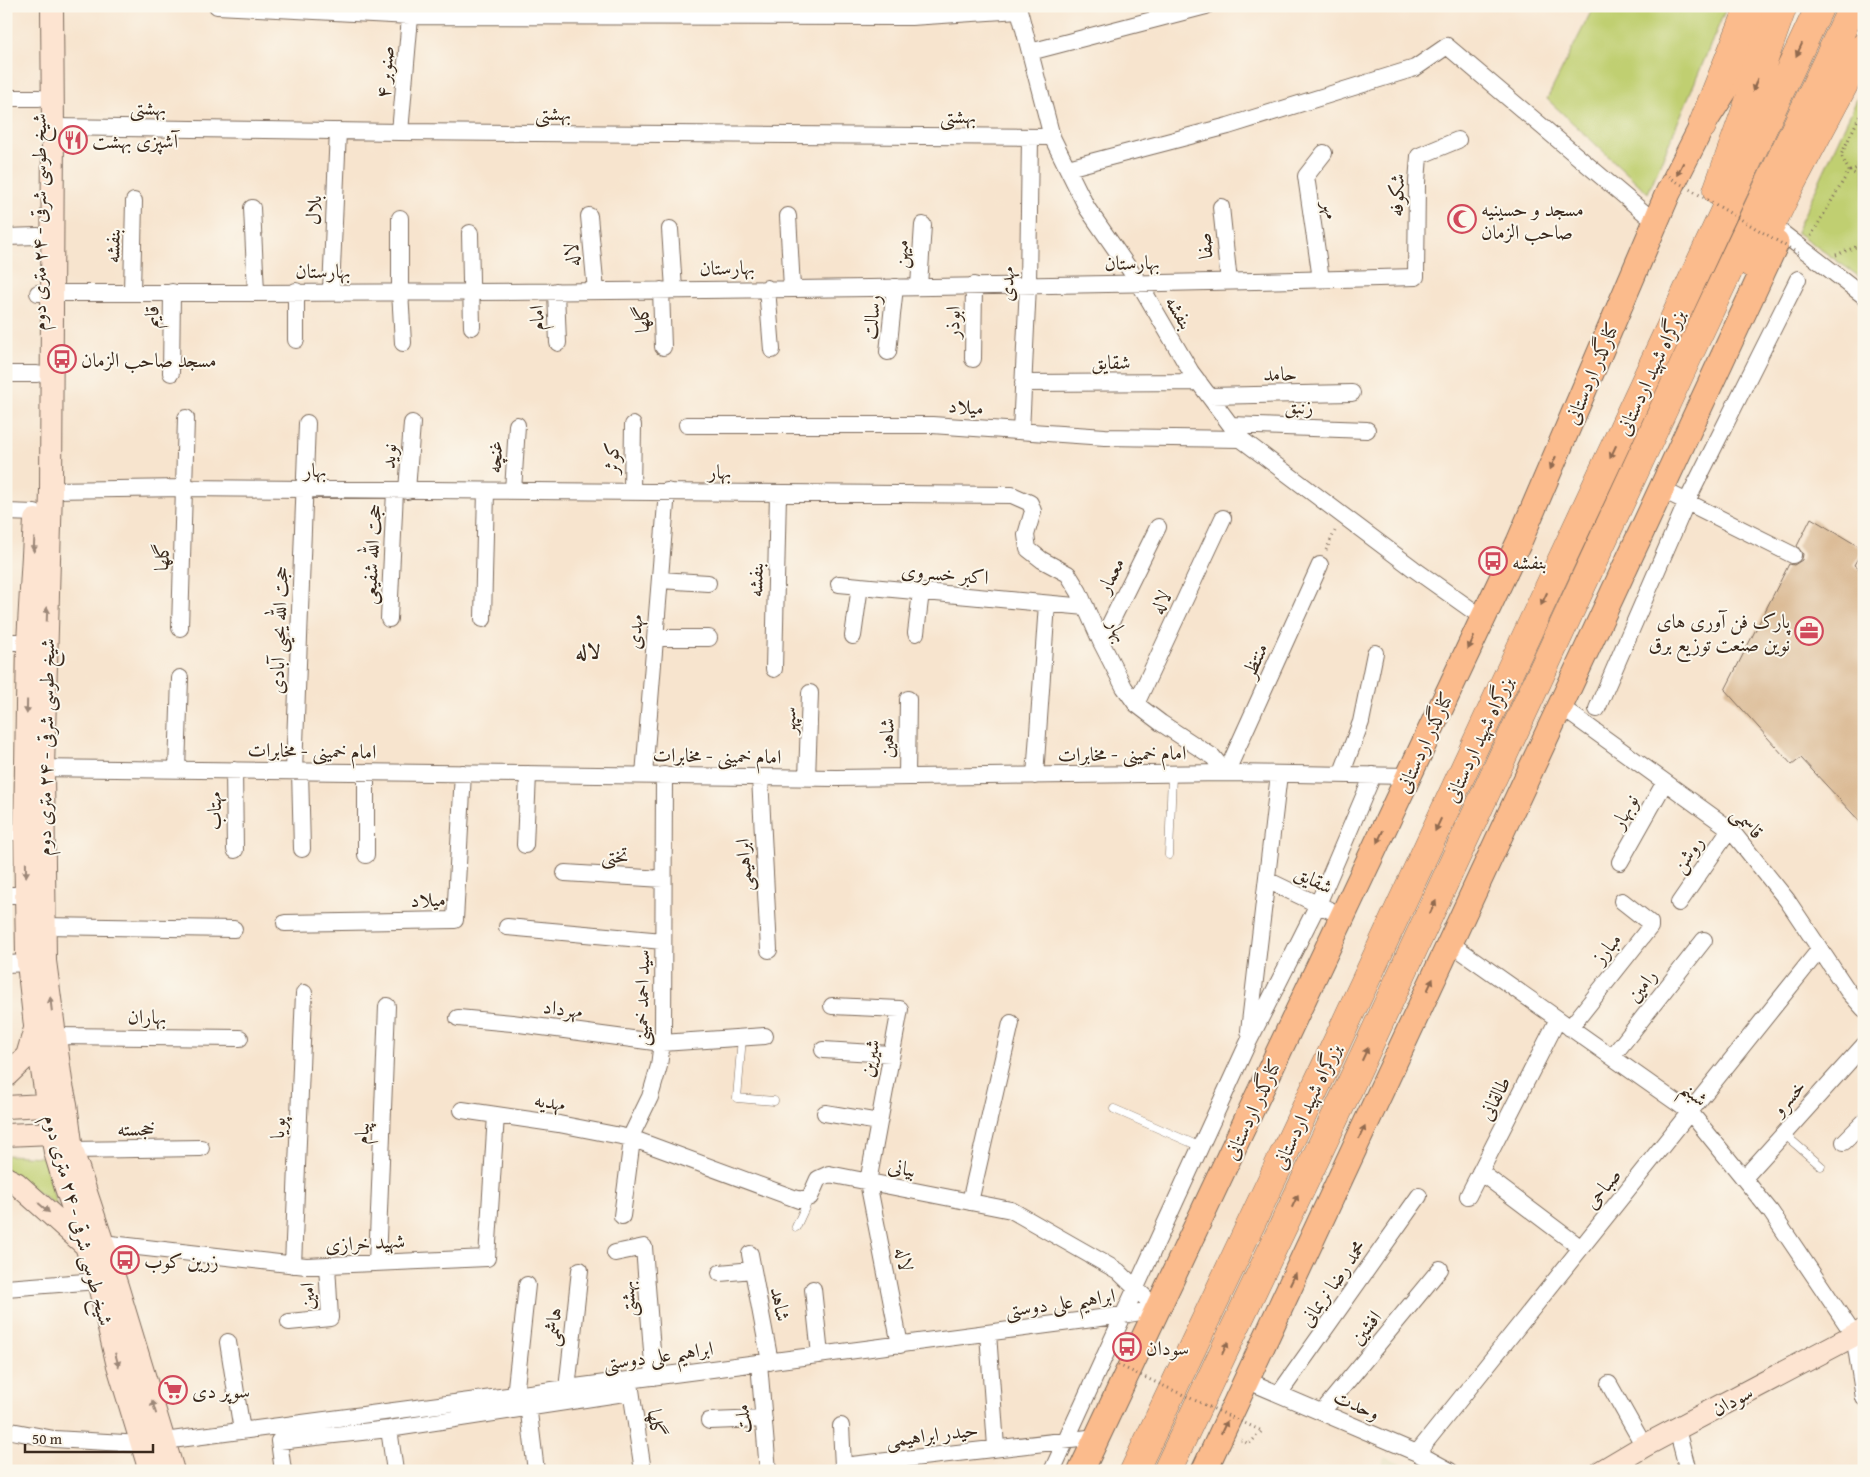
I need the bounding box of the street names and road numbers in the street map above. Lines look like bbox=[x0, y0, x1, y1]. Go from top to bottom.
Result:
street label: صنوبر ۴ bbox=[367, 44, 401, 100]
street label: بهشتی bbox=[129, 92, 167, 123]
street label: بهشتی bbox=[535, 98, 571, 128]
street label: بهشتی bbox=[940, 101, 976, 131]
street label: شیخ طوسی شرقی - ۲۴ متری دوم bbox=[24, 113, 57, 331]
street label: شکوفه bbox=[1381, 173, 1411, 217]
street label: بلال bbox=[298, 194, 328, 226]
street label: مهر bbox=[1316, 197, 1348, 221]
street label: بنفشه bbox=[97, 228, 127, 264]
street label: صفا bbox=[1188, 232, 1220, 260]
street label: میهن bbox=[885, 238, 915, 270]
street label: لاله bbox=[556, 242, 586, 268]
street label: بهارستان bbox=[1104, 247, 1160, 277]
street label: بهارستان bbox=[699, 252, 755, 282]
street label: بهارستان bbox=[295, 256, 351, 285]
street label: مهدی bbox=[991, 265, 1021, 302]
street label: بنفشه bbox=[1159, 290, 1201, 334]
street label: رسالت bbox=[854, 293, 888, 341]
street label: امام bbox=[521, 304, 555, 331]
street label: بزرگراه شهید اردستانی bbox=[1608, 304, 1692, 440]
street label: گلها bbox=[626, 305, 656, 333]
street label: قایم bbox=[136, 306, 170, 329]
street label: ابوذر bbox=[937, 306, 967, 340]
street label: کنارگذر اردستانی bbox=[1556, 317, 1626, 429]
street label: شقایق bbox=[1091, 347, 1131, 376]
street label: حامد bbox=[1263, 358, 1297, 388]
street label: میلاد bbox=[947, 390, 985, 422]
street label: زنبق bbox=[1284, 391, 1314, 421]
street label: غنچه bbox=[479, 440, 509, 474]
street label: نوید bbox=[373, 442, 403, 470]
street label: کوثر bbox=[596, 442, 626, 476]
street label: بهار bbox=[301, 455, 327, 484]
street label: بهار bbox=[706, 456, 732, 486]
street label: حجت الله شفیعی bbox=[354, 503, 388, 605]
street label: گلها bbox=[146, 543, 176, 571]
street label: معمار bbox=[1088, 552, 1131, 600]
street label: اکبر خسروی bbox=[900, 555, 990, 591]
street label: بنفشه bbox=[740, 562, 770, 598]
street label: حجت الله یحیی آبادی bbox=[261, 565, 298, 695]
street label: لاله bbox=[1142, 585, 1178, 619]
street label: بهار bbox=[1100, 612, 1137, 647]
street label: مهدی bbox=[618, 613, 650, 651]
street label: شیخ طوسی شرقی - ۲۴ متری دوم bbox=[29, 638, 65, 856]
street label: منتظر bbox=[1233, 638, 1274, 684]
street label: بزرگراه شهید اردستانی bbox=[1436, 671, 1520, 807]
street label: کنارگذر اردستانی bbox=[1388, 687, 1460, 797]
street label: سپهر bbox=[773, 706, 803, 736]
street label: شاهین bbox=[871, 718, 901, 758]
street label: امام خمینی - مخابرات bbox=[247, 734, 377, 770]
street label: امام خمینی - مخابرات bbox=[1057, 737, 1187, 773]
street label: امام خمینی - مخابرات bbox=[652, 739, 782, 775]
street label: نوبهار bbox=[1602, 788, 1645, 835]
street label: مهتاب bbox=[199, 791, 228, 830]
street label: قاسمی bbox=[1725, 799, 1771, 845]
street label: روشن bbox=[1664, 829, 1710, 879]
street label: ابراهیمی bbox=[727, 838, 759, 892]
street label: تختی bbox=[601, 840, 629, 871]
street label: شقایق bbox=[1290, 857, 1338, 901]
street label: میلاد bbox=[410, 884, 446, 914]
street label: مبارز bbox=[1583, 926, 1628, 972]
street label: سید احمد خمینی bbox=[626, 949, 657, 1047]
street label: رامین bbox=[1619, 962, 1663, 1008]
street label: مهرداد bbox=[542, 991, 585, 1025]
street label: بهاران bbox=[127, 1001, 167, 1031]
street label: شیرین bbox=[851, 1037, 887, 1079]
street label: بزرگراه شهید اردستانی bbox=[1264, 1038, 1348, 1174]
street label: کنارگذر اردستانی bbox=[1216, 1054, 1288, 1164]
street label: طالقانی bbox=[1471, 1071, 1517, 1125]
street label: شبنم bbox=[1671, 1073, 1715, 1118]
street label: خسرو bbox=[1763, 1073, 1812, 1123]
street label: مهدیه bbox=[532, 1084, 568, 1118]
street label: شیخ طوسی شرقی - ۲۴ متری دوم bbox=[33, 1111, 121, 1330]
street label: خجسته bbox=[117, 1113, 155, 1143]
street label: پویا bbox=[262, 1116, 293, 1139]
street label: پیام bbox=[346, 1121, 380, 1145]
street label: بیانی bbox=[886, 1150, 918, 1184]
street label: صباحی bbox=[1576, 1161, 1628, 1215]
street label: شهید خرازی bbox=[324, 1225, 406, 1259]
street label: محمد رضا نریمانی bbox=[1291, 1234, 1373, 1332]
street label: لاله bbox=[889, 1245, 921, 1273]
street label: بهشتی bbox=[611, 1280, 644, 1318]
street label: ابراهیم علی دوستی bbox=[1003, 1280, 1118, 1330]
street label: امین bbox=[292, 1282, 321, 1310]
street label: شاهد bbox=[763, 1284, 799, 1324]
street label: افشین bbox=[1342, 1304, 1388, 1350]
street label: هاشمی bbox=[536, 1306, 568, 1348]
street label: ابراهیم علی دوستی bbox=[601, 1333, 716, 1383]
street label: سودان bbox=[1706, 1377, 1758, 1423]
street label: وحدت bbox=[1329, 1381, 1385, 1427]
street label: ملت bbox=[726, 1403, 758, 1435]
street label: گلها bbox=[641, 1407, 673, 1439]
street label: حیدر ابراهیمی bbox=[884, 1414, 980, 1454]

